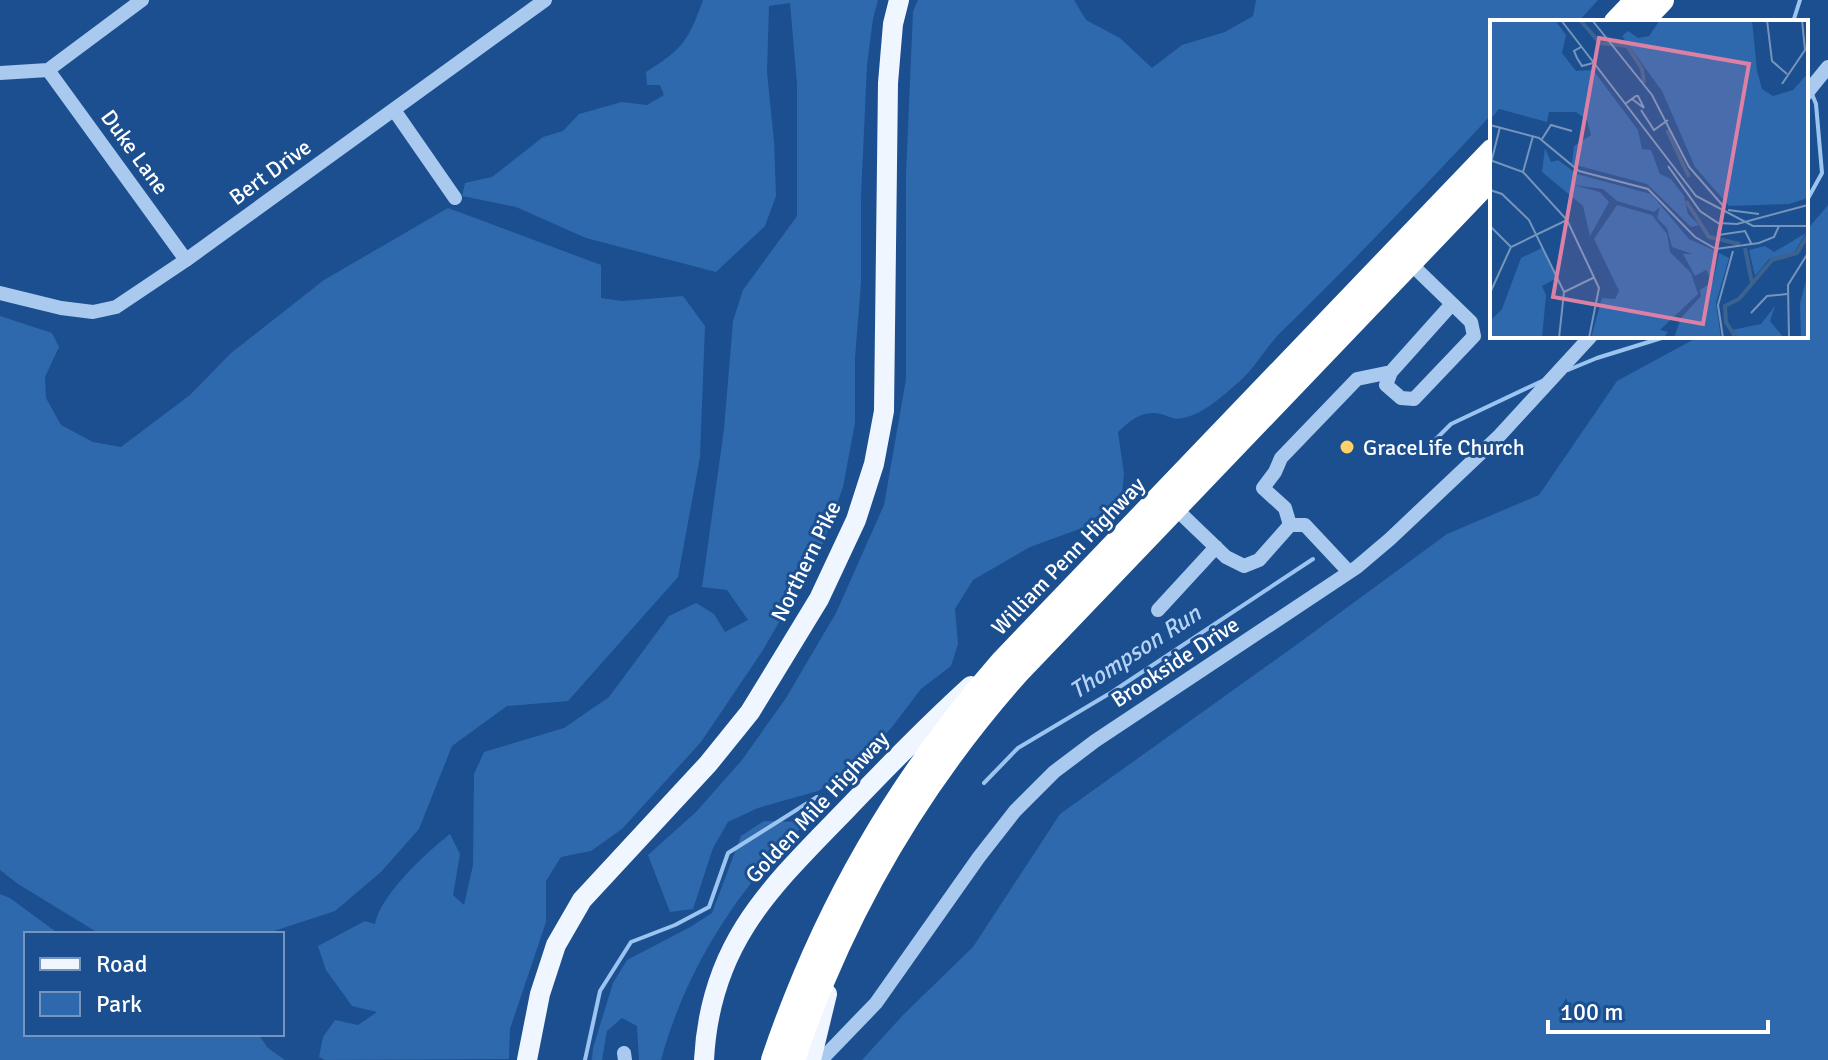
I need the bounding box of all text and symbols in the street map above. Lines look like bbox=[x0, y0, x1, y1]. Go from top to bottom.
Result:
inset map bbox=[1490, 20, 1808, 338]
street label: Duke Lane bbox=[95, 104, 175, 200]
street label: Bert Drive bbox=[224, 133, 316, 211]
place label: GraceLife Church bbox=[1363, 434, 1525, 461]
marker: GraceLife Church bbox=[1338, 438, 1356, 456]
street label: William Penn Highway bbox=[986, 471, 1151, 641]
street label: Northern Pike bbox=[765, 496, 847, 626]
water label: Thompson Run bbox=[1064, 598, 1207, 706]
street label: Brookside Drive bbox=[1106, 611, 1244, 713]
street label: Golden Mile Highway bbox=[740, 725, 895, 889]
legend bbox=[24, 932, 284, 1036]
text: Road bbox=[96, 949, 147, 979]
scale bar bbox=[1548, 984, 1768, 1034]
text: Park bbox=[96, 989, 142, 1019]
text: 100 m bbox=[1560, 997, 1623, 1027]

